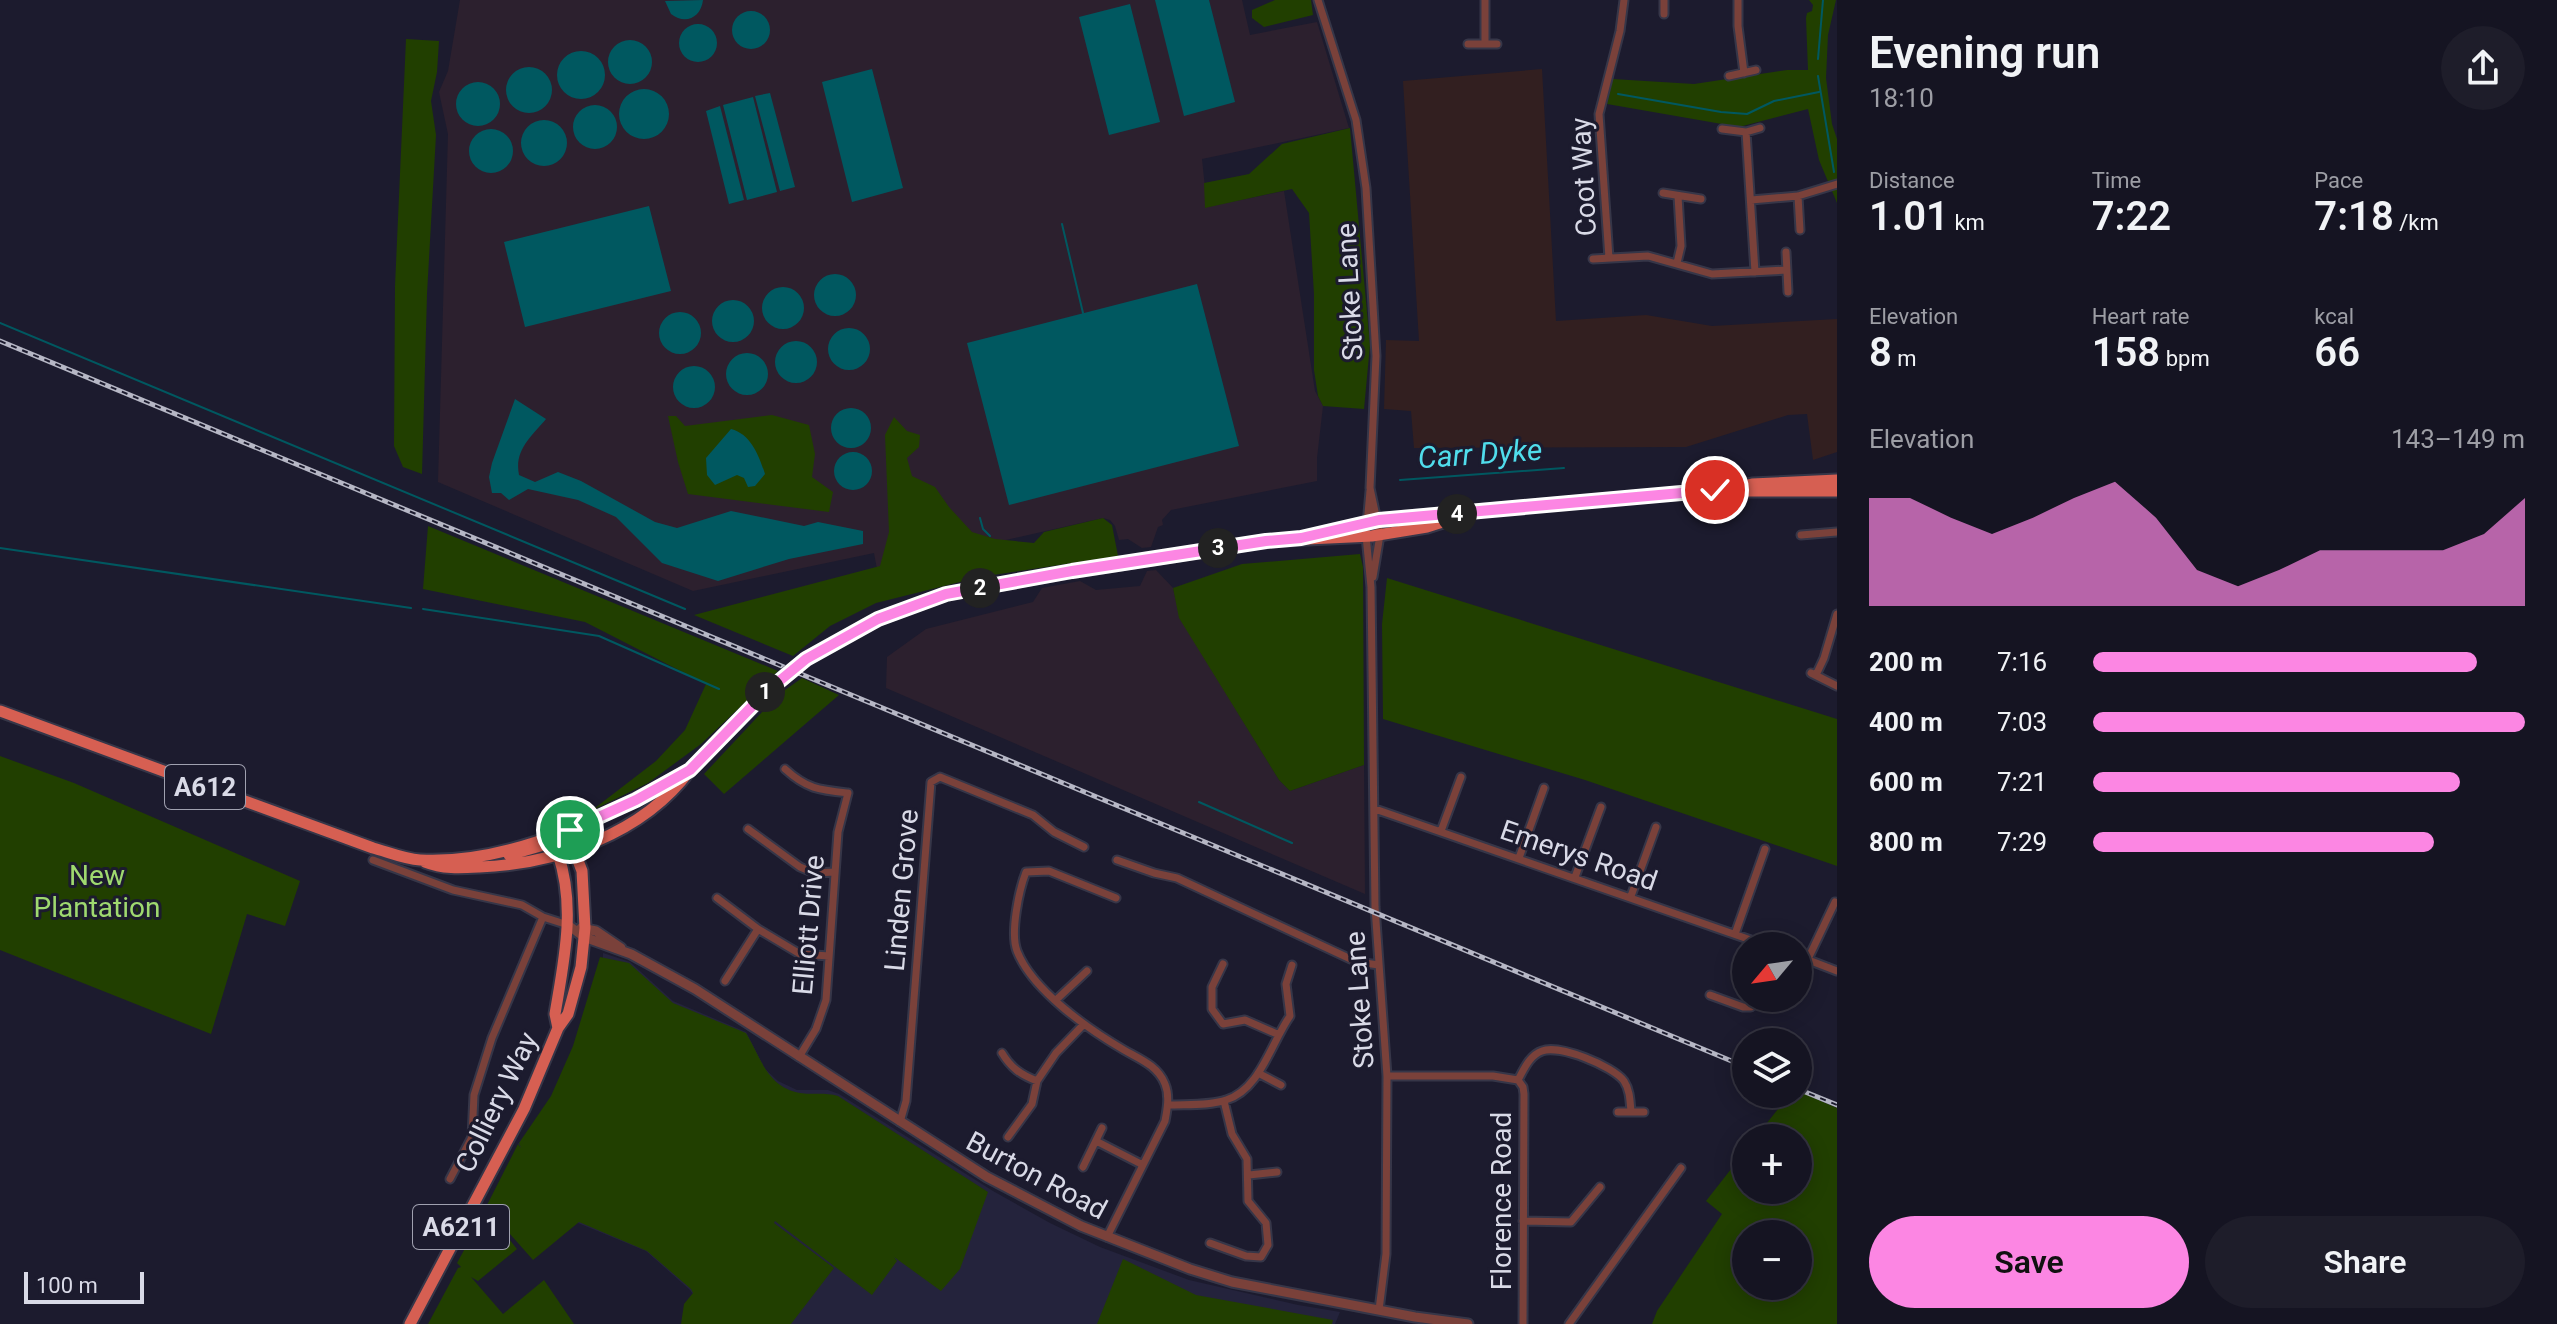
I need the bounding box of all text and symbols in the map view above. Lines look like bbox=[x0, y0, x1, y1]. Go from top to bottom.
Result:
button: share bbox=[2441, 26, 2525, 110]
text: Evening run bbox=[1869, 27, 2100, 79]
text: 18:10 bbox=[1869, 83, 1934, 113]
street label: Coot Way bbox=[1564, 117, 1603, 237]
text: Distance bbox=[1869, 168, 1955, 193]
text: Time bbox=[2092, 168, 2141, 193]
text: Pace bbox=[2314, 168, 2363, 193]
text: 1.01 bbox=[1869, 193, 1949, 240]
text: 7:22 bbox=[2092, 193, 2171, 240]
text: 7:18 bbox=[2314, 193, 2394, 240]
text: km bbox=[1949, 210, 1985, 235]
text: /km bbox=[2394, 210, 2439, 235]
street label: Stoke Lane bbox=[1329, 222, 1370, 362]
text: Elevation bbox=[1869, 304, 1958, 329]
text: Heart rate bbox=[2092, 304, 2190, 329]
text: kcal bbox=[2314, 304, 2354, 329]
text: 8 bbox=[1869, 329, 1892, 376]
text: 158 bbox=[2092, 329, 2160, 376]
text: 66 bbox=[2314, 329, 2360, 376]
text: m bbox=[1892, 346, 1917, 371]
text: bpm bbox=[2160, 346, 2210, 371]
text: Elevation bbox=[1869, 424, 1974, 454]
text: 143–149 m bbox=[2391, 424, 2525, 454]
water label: Carr Dyke bbox=[1417, 432, 1543, 475]
pin bbox=[1681, 456, 1749, 524]
icon: check bbox=[1693, 468, 1737, 512]
pin: 4 bbox=[1437, 494, 1477, 534]
text: 4 bbox=[1451, 501, 1463, 526]
pin: 3 bbox=[1198, 528, 1238, 568]
text: 3 bbox=[1212, 535, 1224, 560]
pin: 2 bbox=[960, 568, 1000, 608]
text: 2 bbox=[974, 575, 986, 600]
text: 200 m bbox=[1869, 647, 1943, 677]
text: 7:16 bbox=[1997, 647, 2047, 677]
pin: 1 bbox=[745, 672, 785, 712]
text: 1 bbox=[759, 679, 771, 704]
text: 400 m bbox=[1869, 707, 1943, 737]
text: 7:03 bbox=[1997, 707, 2047, 737]
road number: A612 bbox=[165, 765, 245, 809]
text: 600 m bbox=[1869, 767, 1943, 797]
text: 7:21 bbox=[1997, 767, 2047, 797]
pin bbox=[536, 796, 604, 864]
icon: arrive bbox=[548, 808, 592, 852]
street label: Linden Grove bbox=[878, 808, 925, 973]
street label: Emerys Road bbox=[1496, 813, 1662, 898]
text: 800 m bbox=[1869, 827, 1943, 857]
text: 7:29 bbox=[1997, 827, 2047, 857]
street label: Elliott Drive bbox=[786, 854, 831, 996]
park label: New Plantation bbox=[34, 859, 160, 924]
street label: Stoke Lane bbox=[1338, 930, 1381, 1070]
north arrow bbox=[1732, 932, 1812, 1012]
map controls bbox=[1732, 932, 1812, 1300]
street label: Colliery Way bbox=[448, 1027, 545, 1178]
button: layers bbox=[1732, 1028, 1812, 1108]
street label: Florence Road bbox=[1485, 1112, 1518, 1290]
button: + bbox=[1732, 1124, 1812, 1204]
street label: Burton Road bbox=[961, 1125, 1113, 1226]
road number: A6211 bbox=[413, 1205, 509, 1249]
button: Save bbox=[1869, 1216, 2189, 1308]
button: Share bbox=[2205, 1216, 2525, 1308]
button: − bbox=[1732, 1220, 1812, 1300]
scale bar bbox=[24, 1268, 144, 1304]
text: 100 m bbox=[36, 1273, 98, 1298]

